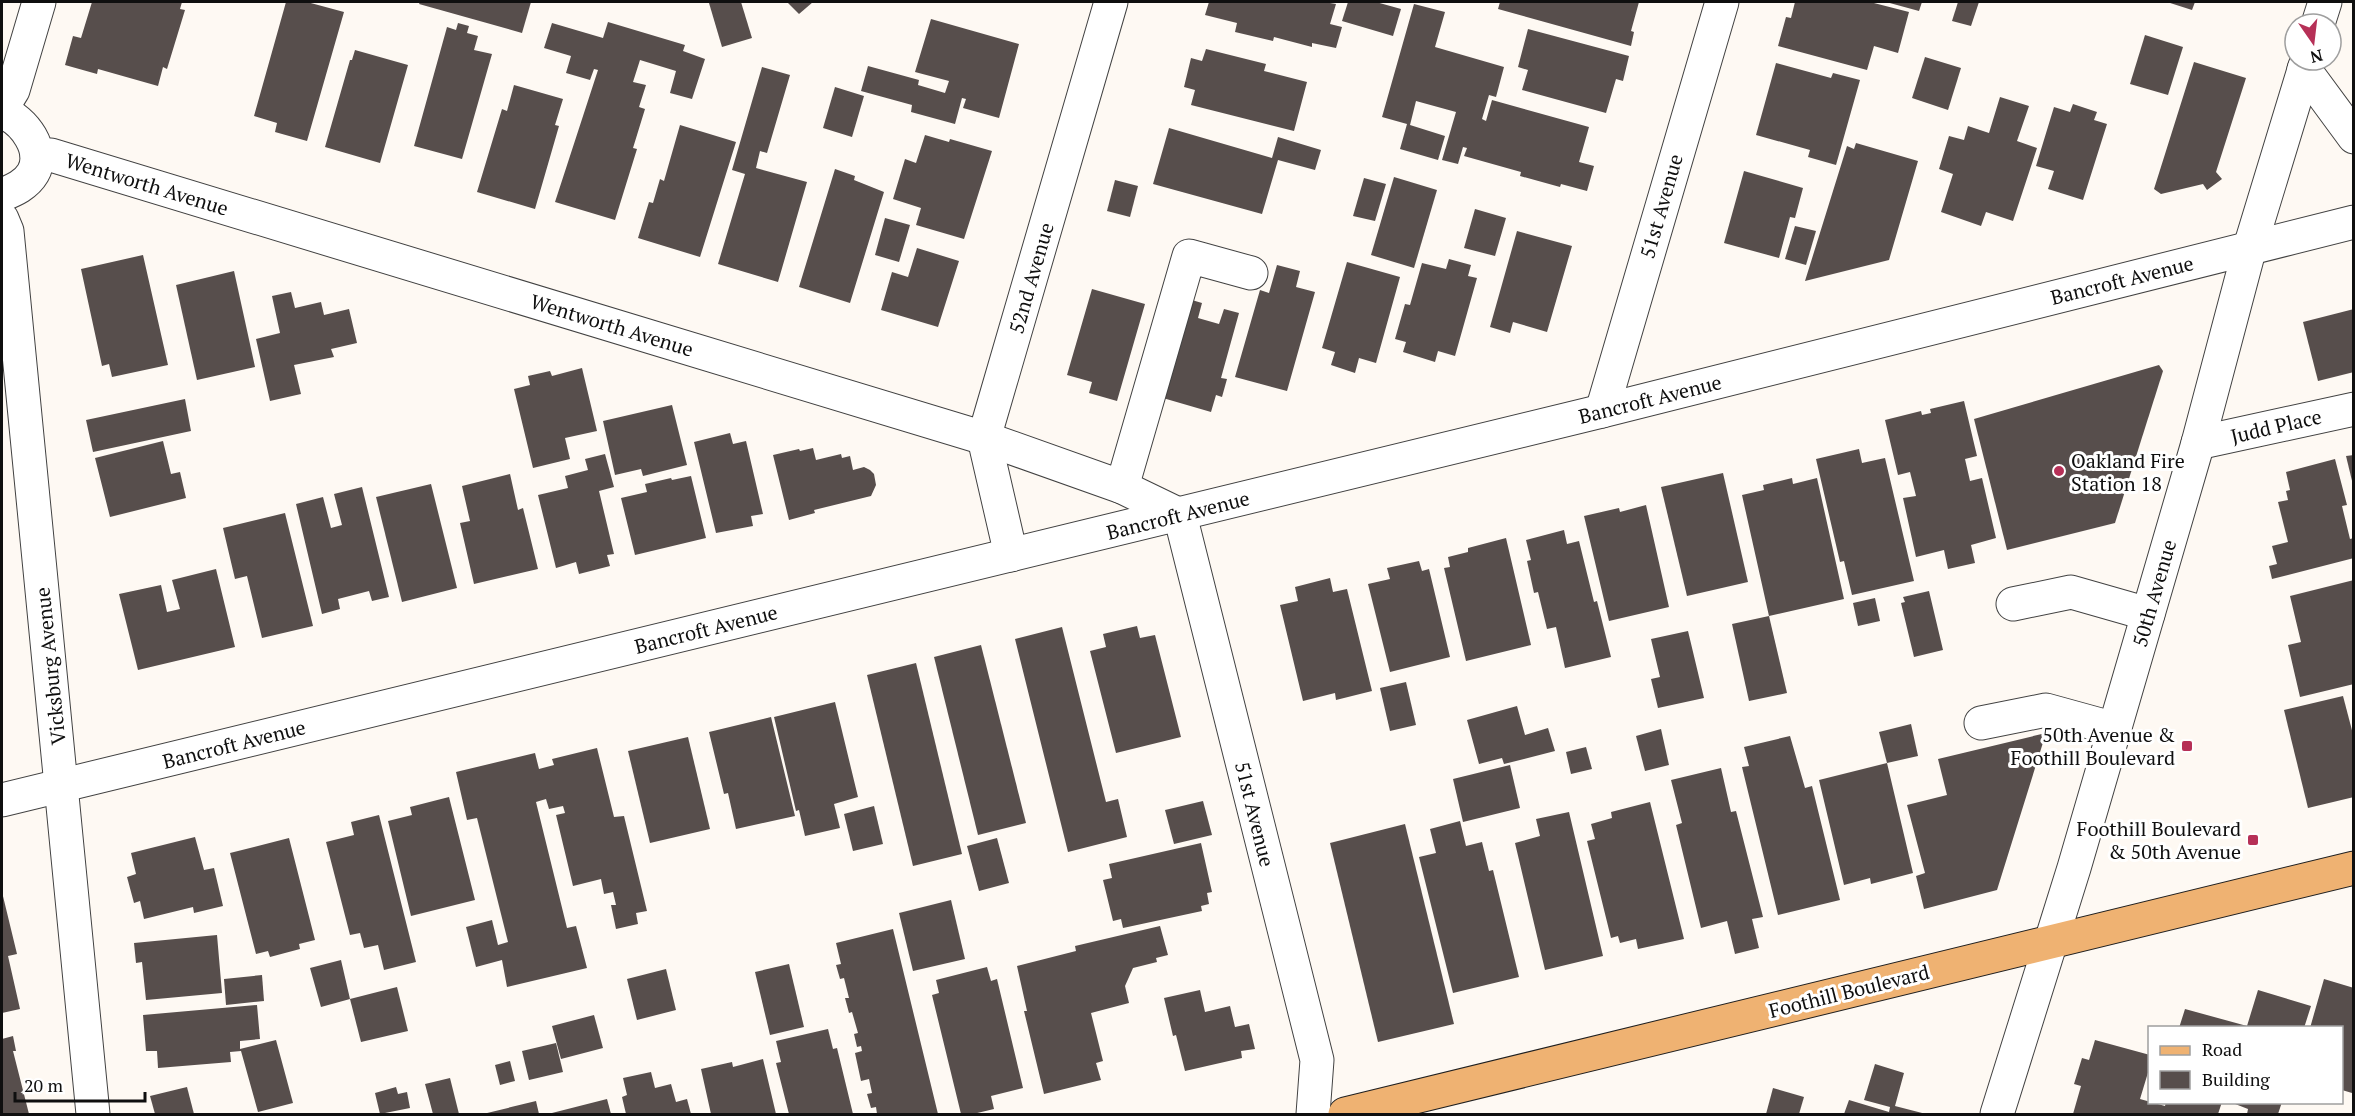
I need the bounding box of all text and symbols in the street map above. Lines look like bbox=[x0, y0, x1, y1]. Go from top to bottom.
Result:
north arrow bbox=[2283, 12, 2343, 72]
text: N bbox=[2308, 44, 2325, 69]
street label: Wentworth Avenue bbox=[62, 146, 232, 222]
street label: 51st Avenue bbox=[1633, 151, 1689, 261]
street label: 52nd Avenue bbox=[1002, 219, 1060, 337]
street label: Bancroft Avenue bbox=[2048, 249, 2196, 311]
street label: Wentworth Avenue bbox=[527, 287, 697, 363]
street label: Bancroft Avenue bbox=[1576, 368, 1724, 430]
street label: Judd Place bbox=[2228, 402, 2324, 450]
place label: Oakland Fire Station 18 bbox=[2071, 447, 2185, 497]
marker: Oakland Fire Station 18 bbox=[2052, 464, 2066, 478]
street label: Bancroft Avenue bbox=[1104, 484, 1252, 546]
street label: 50th Avenue bbox=[2126, 536, 2182, 650]
street label: Vicksburg Avenue bbox=[28, 586, 72, 746]
street label: Bancroft Avenue bbox=[632, 598, 780, 660]
street label: Bancroft Avenue bbox=[160, 713, 308, 775]
place label: 50th Avenue & Foothill Boulevard bbox=[2011, 721, 2175, 771]
marker: 50th Avenue & Foothill Boulevard bbox=[2180, 739, 2194, 753]
street label: 51st Avenue bbox=[1229, 759, 1281, 869]
place label: Foothill Boulevard & 50th Avenue bbox=[2077, 815, 2241, 865]
marker: Foothill Boulevard & 50th Avenue bbox=[2246, 833, 2260, 847]
street label: Foothill Boulevard bbox=[1766, 958, 1932, 1024]
legend bbox=[2148, 1026, 2343, 1104]
text: Road bbox=[2202, 1037, 2242, 1061]
scale bar bbox=[15, 1065, 146, 1103]
text: Building bbox=[2202, 1067, 2270, 1091]
text: 20 m bbox=[24, 1073, 64, 1097]

